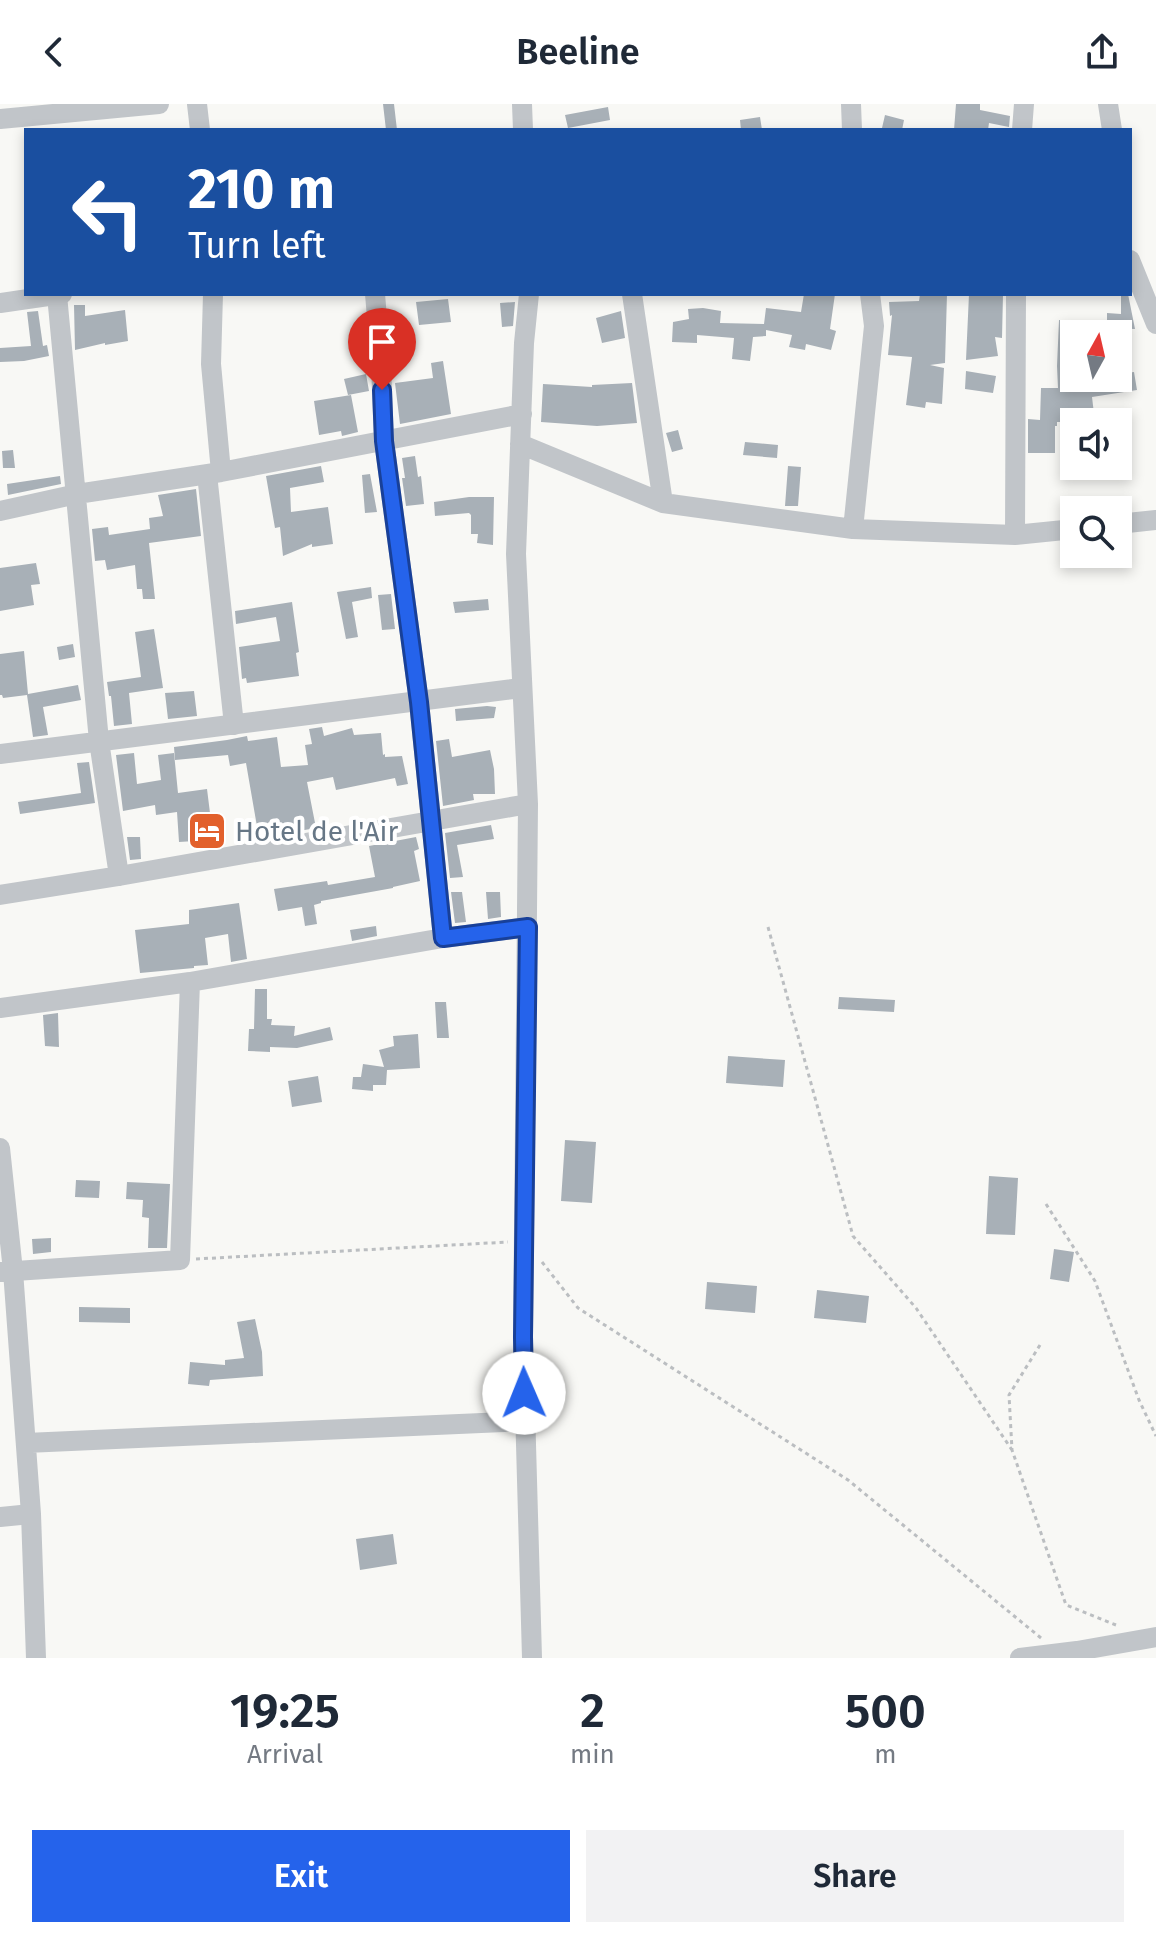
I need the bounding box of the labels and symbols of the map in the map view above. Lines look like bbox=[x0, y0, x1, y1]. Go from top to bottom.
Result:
pin bbox=[348, 308, 416, 390]
north arrow bbox=[1060, 320, 1132, 392]
hotel icon: Hotel de l'Air bbox=[186, 810, 228, 852]
place label: Hotel de l'Air bbox=[235, 815, 398, 848]
position arrow bbox=[482, 1351, 566, 1435]

